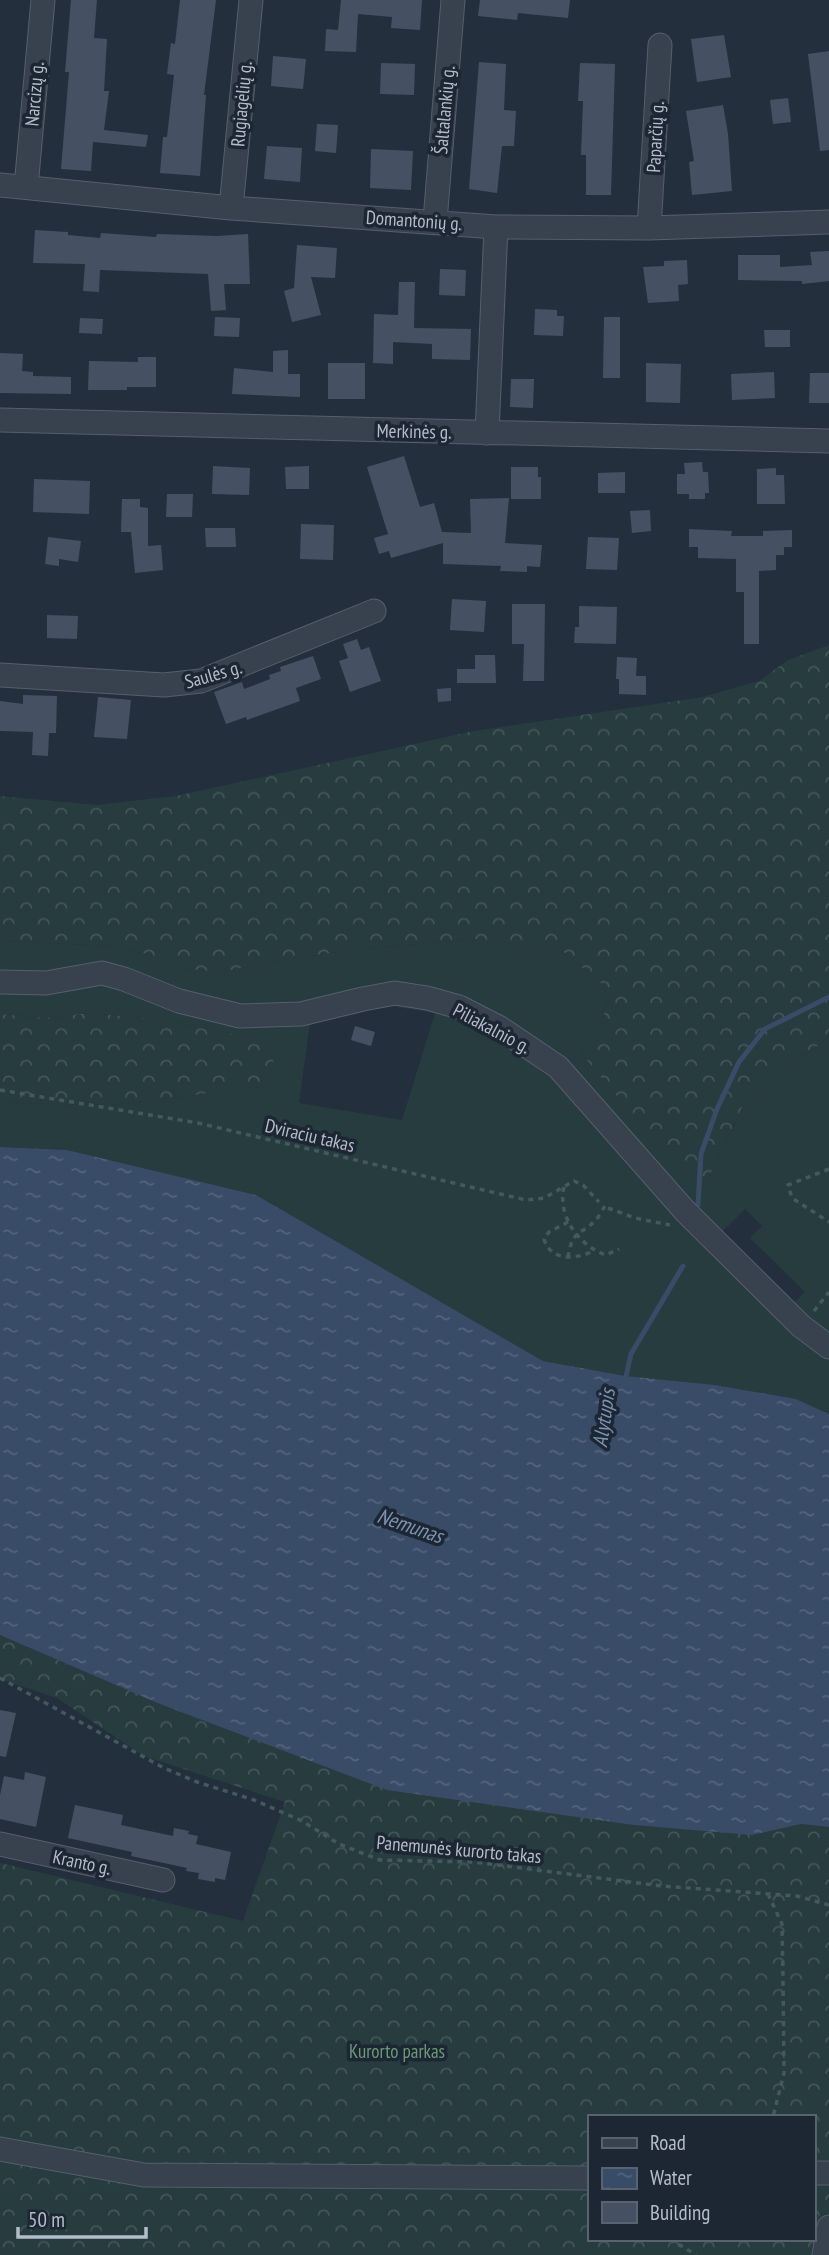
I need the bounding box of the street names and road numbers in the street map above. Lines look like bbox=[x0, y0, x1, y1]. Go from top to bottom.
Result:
street label: Rugiagėlių g. bbox=[225, 60, 257, 148]
street label: Narcizų g. bbox=[19, 61, 49, 127]
street label: Šaltalankių g. bbox=[428, 65, 460, 155]
street label: Paparčių g. bbox=[641, 101, 669, 173]
street label: Domantonių g. bbox=[365, 205, 463, 235]
street label: Merkinės g. bbox=[376, 418, 452, 444]
street label: Saulės g. bbox=[182, 654, 244, 694]
street label: Piliakalnio g. bbox=[449, 998, 535, 1058]
street label: Dviraciu takas bbox=[263, 1113, 357, 1157]
street label: Panemunės kurorto takas bbox=[376, 1830, 542, 1868]
street label: Kranto g. bbox=[51, 1844, 113, 1880]

